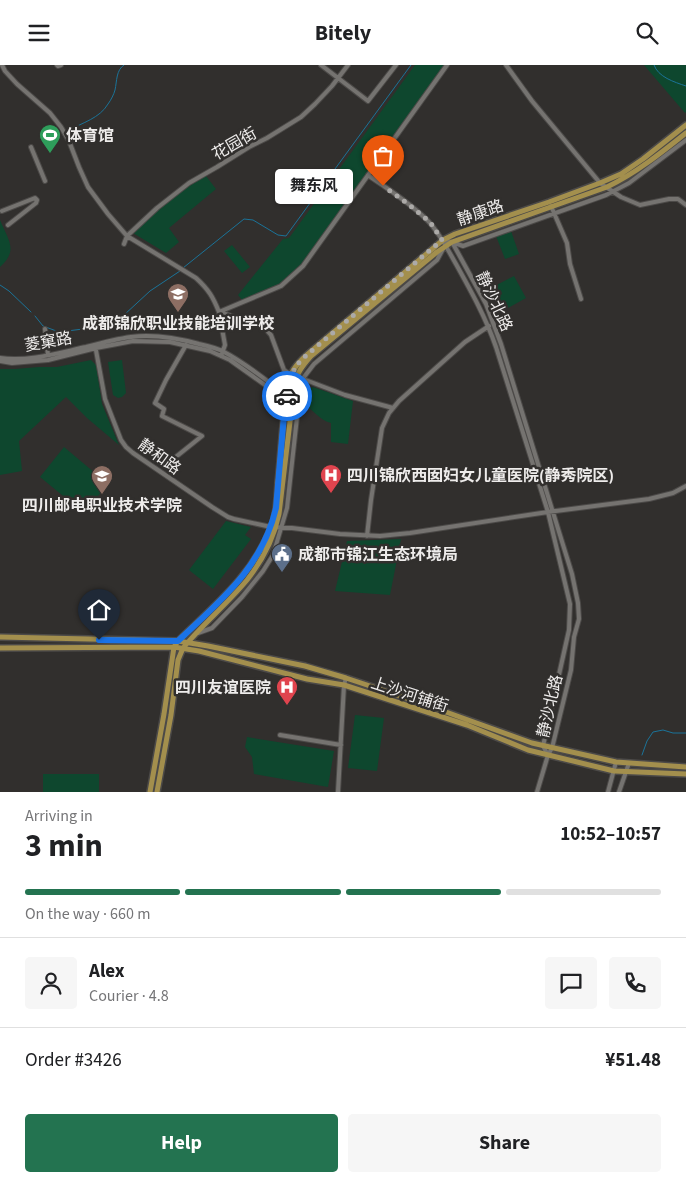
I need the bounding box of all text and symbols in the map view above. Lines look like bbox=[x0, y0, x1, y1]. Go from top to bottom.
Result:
text: Bitely bbox=[315, 17, 371, 49]
icon: menu bbox=[25, 19, 53, 47]
icon: search bbox=[633, 19, 661, 47]
street label: 花园街 bbox=[208, 122, 261, 165]
sports icon: 体育馆 bbox=[38, 123, 62, 154]
place label: 体育馆 bbox=[66, 125, 114, 147]
pin bbox=[362, 135, 404, 186]
icon: bag bbox=[369, 142, 397, 170]
callout: 舞东风 bbox=[276, 169, 353, 203]
text: 舞东风 bbox=[290, 175, 338, 197]
street label: 静康路 bbox=[454, 195, 507, 231]
street label: 静沙北路 bbox=[471, 268, 518, 335]
school or university icon: 成都锦欣职业技能培训学校 bbox=[166, 282, 190, 313]
place label: 成都锦欣职业技能培训学校 bbox=[82, 313, 275, 335]
street label: 菱窠路 bbox=[23, 327, 74, 357]
courier bbox=[262, 371, 312, 421]
icon: car bbox=[273, 382, 301, 410]
street label: 静和路 bbox=[134, 434, 185, 480]
hospital icon: 四川锦欣西囡妇女儿童医院(静秀院区) bbox=[319, 463, 343, 494]
school or university icon: 四川邮电职业技术学院 bbox=[90, 464, 114, 495]
place label: 四川锦欣西囡妇女儿童医院(静秀院区) bbox=[347, 465, 614, 487]
place label: 四川邮电职业技术学院 bbox=[22, 495, 182, 517]
public building icon: 成都市锦江生态环境局 bbox=[270, 542, 294, 573]
place label: 成都市锦江生态环境局 bbox=[298, 544, 458, 566]
pin bbox=[78, 589, 120, 640]
icon: home bbox=[85, 596, 113, 624]
street label: 上沙河铺街 bbox=[368, 672, 451, 718]
street label: 静沙北路 bbox=[532, 673, 568, 740]
hospital icon: 四川友谊医院 bbox=[275, 675, 299, 706]
place label: 四川友谊医院 bbox=[175, 677, 271, 699]
text: Arriving in bbox=[25, 805, 93, 827]
text: 10:52–10:57 bbox=[560, 821, 661, 848]
text: 3 min bbox=[25, 823, 103, 869]
text: On the way · 660 m bbox=[25, 903, 150, 925]
button: person bbox=[25, 957, 77, 1009]
button: chat bbox=[545, 957, 597, 1009]
button: phone bbox=[609, 957, 661, 1009]
text: Alex bbox=[89, 958, 125, 985]
text: Courier · 4.8 bbox=[89, 985, 169, 1007]
text: Order #3426 bbox=[25, 1047, 122, 1074]
text: ¥51.48 bbox=[605, 1047, 661, 1074]
button: Help bbox=[25, 1114, 338, 1172]
button: Share bbox=[348, 1114, 661, 1172]

